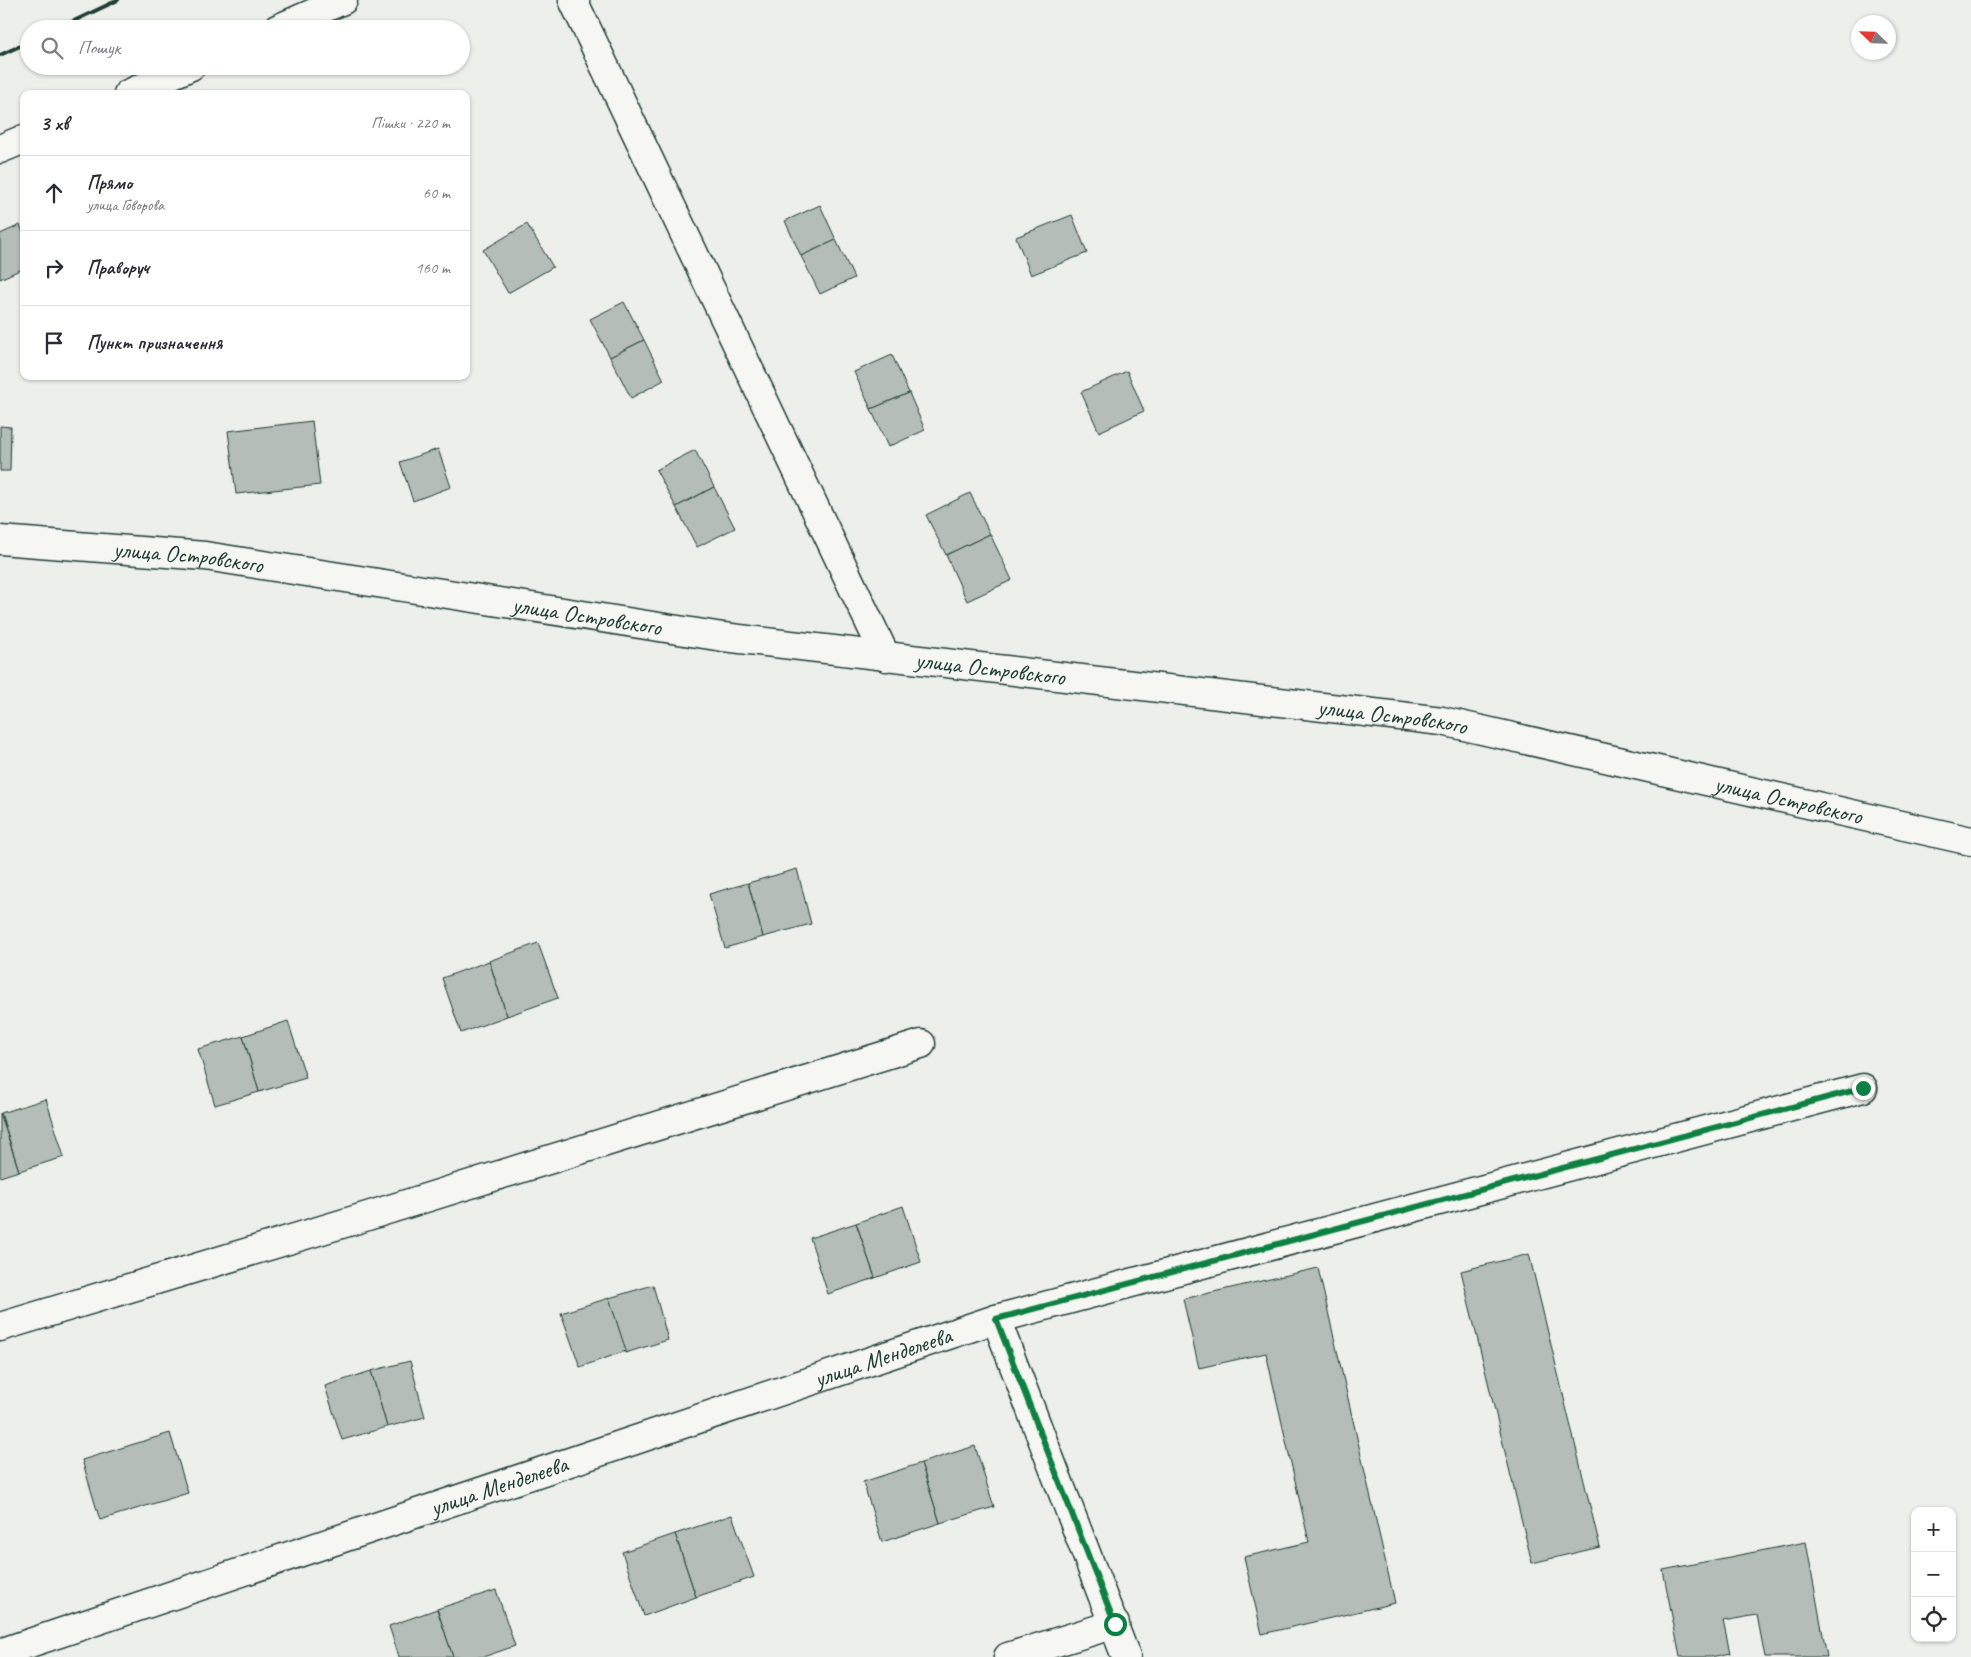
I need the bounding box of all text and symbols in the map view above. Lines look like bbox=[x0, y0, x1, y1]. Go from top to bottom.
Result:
north arrow bbox=[1851, 15, 1896, 60]
search box bbox=[20, 20, 470, 75]
icon: search bbox=[38, 34, 66, 62]
text: Пошук bbox=[78, 36, 120, 60]
text: 3 хв bbox=[40, 110, 69, 136]
text: Пішки · 220 m bbox=[371, 113, 450, 133]
text: Прямо bbox=[87, 171, 132, 195]
icon: ahead bbox=[40, 179, 68, 207]
text: 60 m bbox=[423, 183, 450, 203]
text: улица Говорова bbox=[87, 195, 164, 215]
icon: right bbox=[40, 254, 68, 282]
text: Праворуч bbox=[87, 256, 149, 280]
text: 160 m bbox=[416, 258, 450, 278]
icon: arrive bbox=[40, 329, 68, 357]
text: Пункт призначення bbox=[87, 331, 222, 355]
street label: улица Островского bbox=[110, 534, 267, 580]
street label: улица Островского bbox=[508, 589, 665, 642]
street label: улица Островского bbox=[912, 644, 1068, 692]
street label: улица Островского bbox=[1314, 691, 1472, 742]
street label: улица Островского bbox=[1710, 768, 1867, 831]
route end bbox=[1852, 1077, 1875, 1100]
street label: улица Менделеева bbox=[808, 1320, 957, 1395]
street label: улица Менделеева bbox=[424, 1448, 573, 1523]
map controls bbox=[1911, 1507, 1956, 1642]
button: + bbox=[1911, 1507, 1956, 1552]
button: − bbox=[1911, 1552, 1956, 1597]
button: locate bbox=[1911, 1597, 1956, 1642]
route start bbox=[1104, 1613, 1127, 1636]

